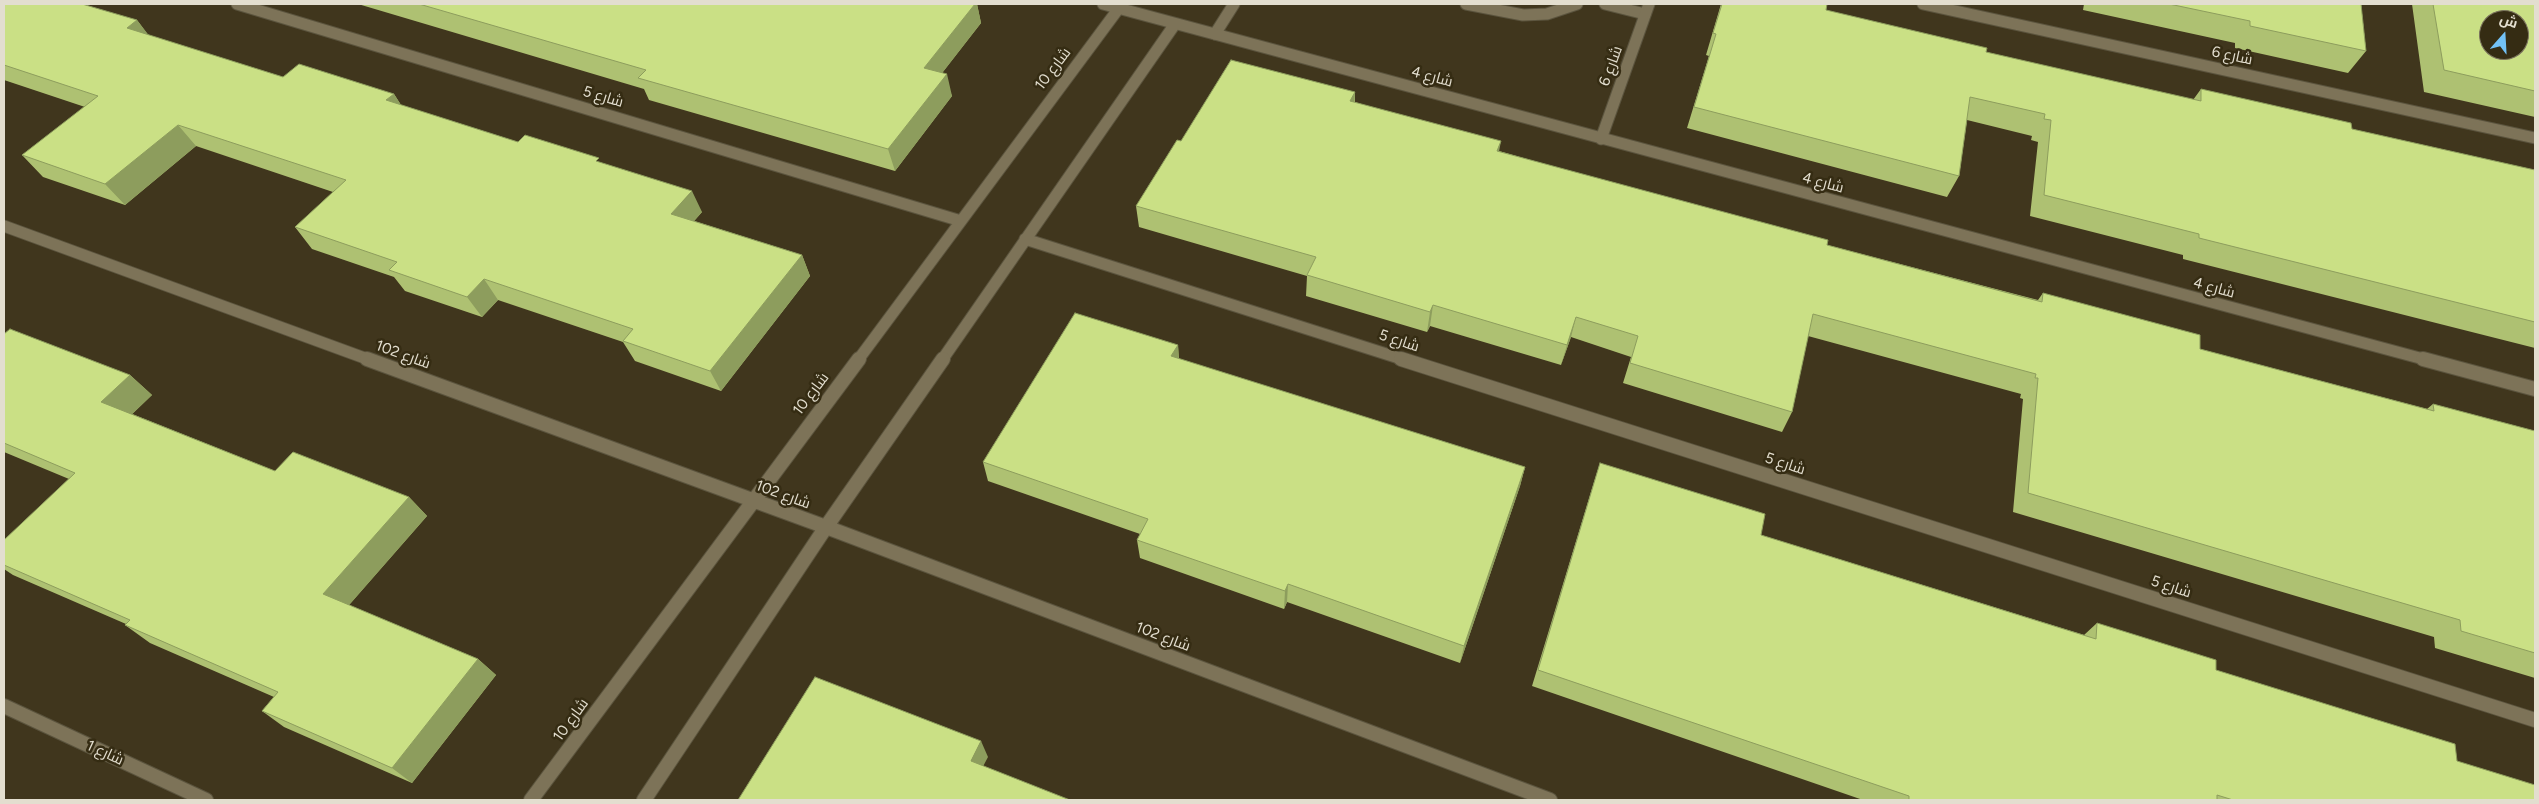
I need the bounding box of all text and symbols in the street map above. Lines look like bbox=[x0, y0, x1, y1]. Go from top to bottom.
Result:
north arrow bbox=[2479, 10, 2529, 60]
text: ش bbox=[2497, 10, 2520, 32]
street label: شارع 6 bbox=[2210, 43, 2254, 69]
street label: شارع 10 bbox=[1031, 44, 1075, 94]
street label: شارع 6 bbox=[1595, 44, 1627, 88]
street label: شارع 4 bbox=[1409, 63, 1455, 91]
street label: شارع 5 bbox=[581, 82, 625, 112]
street label: شارع 4 bbox=[1800, 169, 1846, 197]
street label: شارع 4 bbox=[2191, 274, 2237, 302]
street label: شارع 5 bbox=[1377, 326, 1421, 356]
street label: شارع 102 bbox=[373, 337, 433, 373]
street label: شارع 10 bbox=[789, 369, 833, 419]
street label: شارع 5 bbox=[1763, 449, 1807, 479]
street label: شارع 102 bbox=[753, 477, 813, 513]
street label: شارع 5 bbox=[2149, 572, 2193, 602]
street label: شارع 102 bbox=[1133, 618, 1193, 656]
street label: شارع 10 bbox=[549, 695, 593, 745]
street label: شارع 1 bbox=[84, 737, 126, 769]

